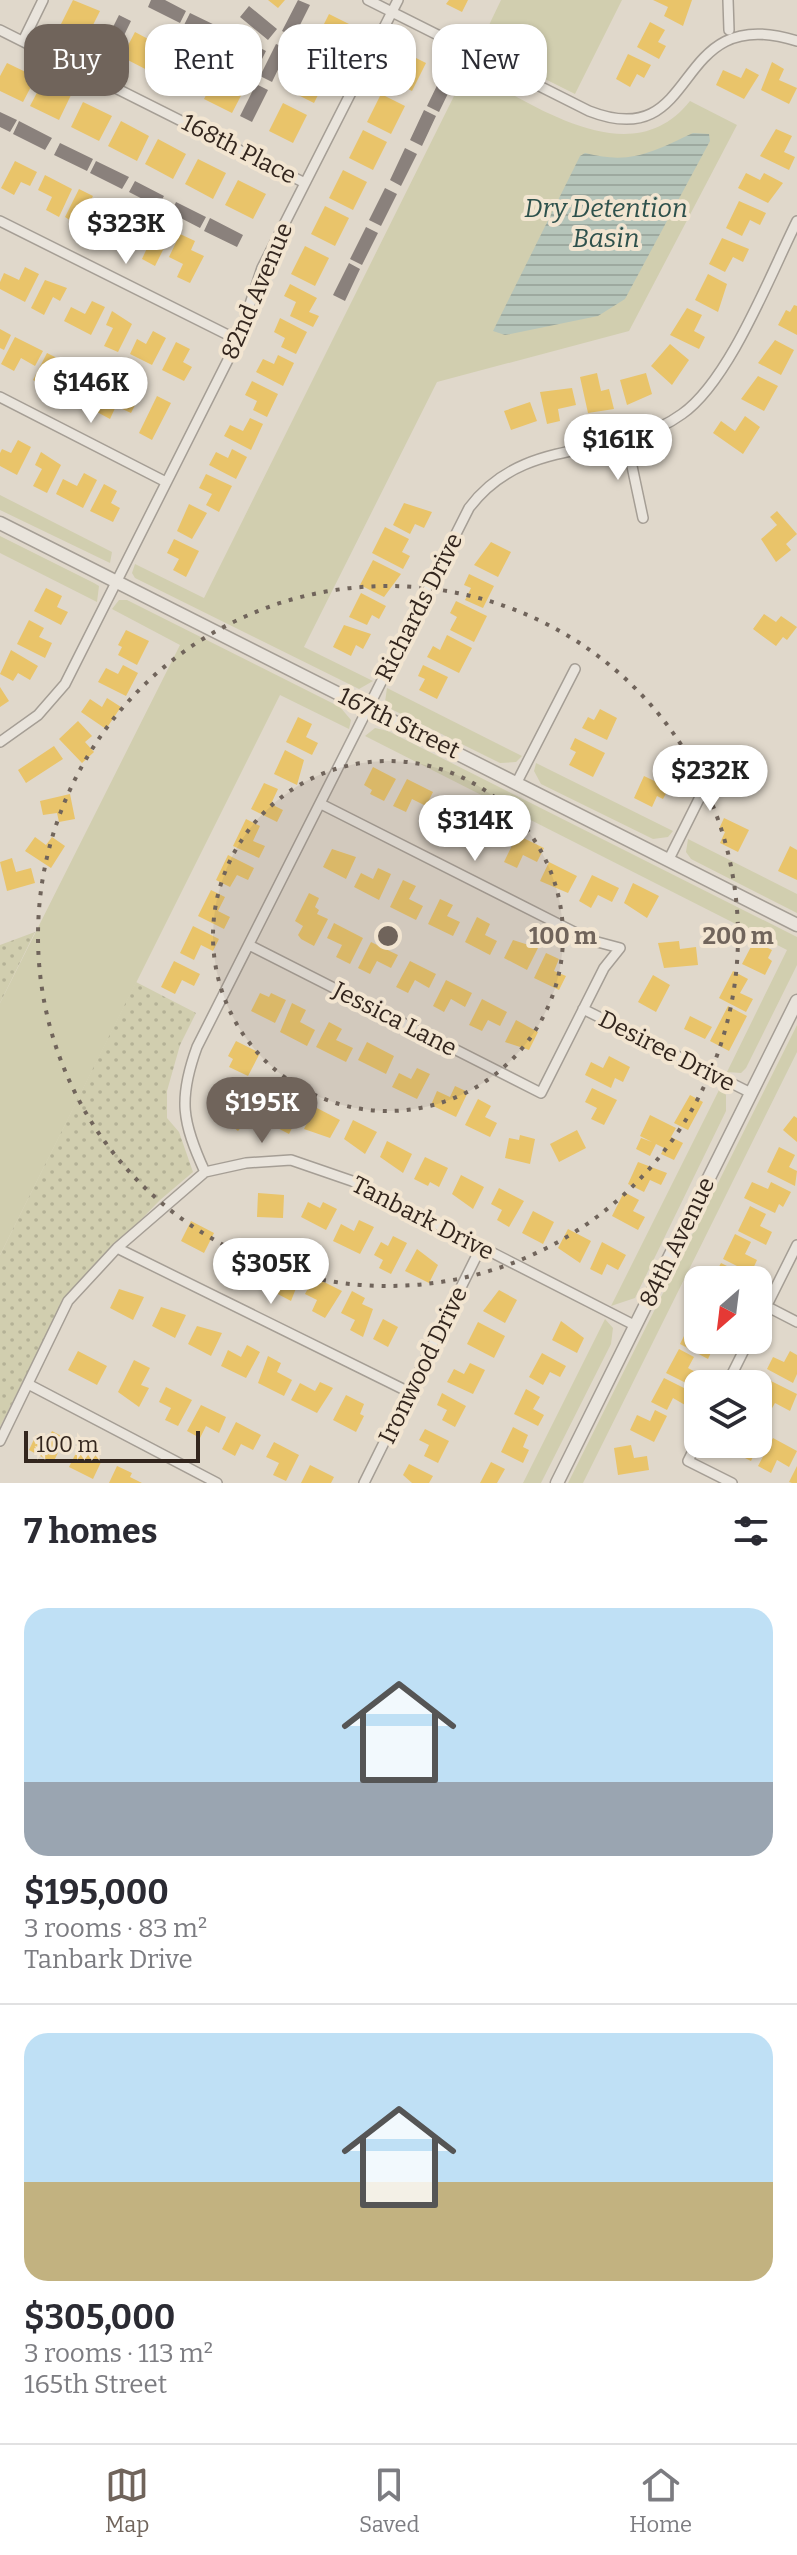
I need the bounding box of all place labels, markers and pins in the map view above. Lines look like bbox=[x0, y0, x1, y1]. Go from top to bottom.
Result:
pin: $323K bbox=[70, 198, 182, 266]
pin: $146K bbox=[35, 357, 147, 425]
pin: $161K bbox=[562, 414, 674, 482]
pin: $232K bbox=[654, 745, 766, 813]
pin: $314K bbox=[419, 795, 531, 863]
centre of rings bbox=[374, 922, 402, 950]
pin: $195K bbox=[206, 1077, 318, 1145]
pin: $305K bbox=[215, 1238, 327, 1306]

